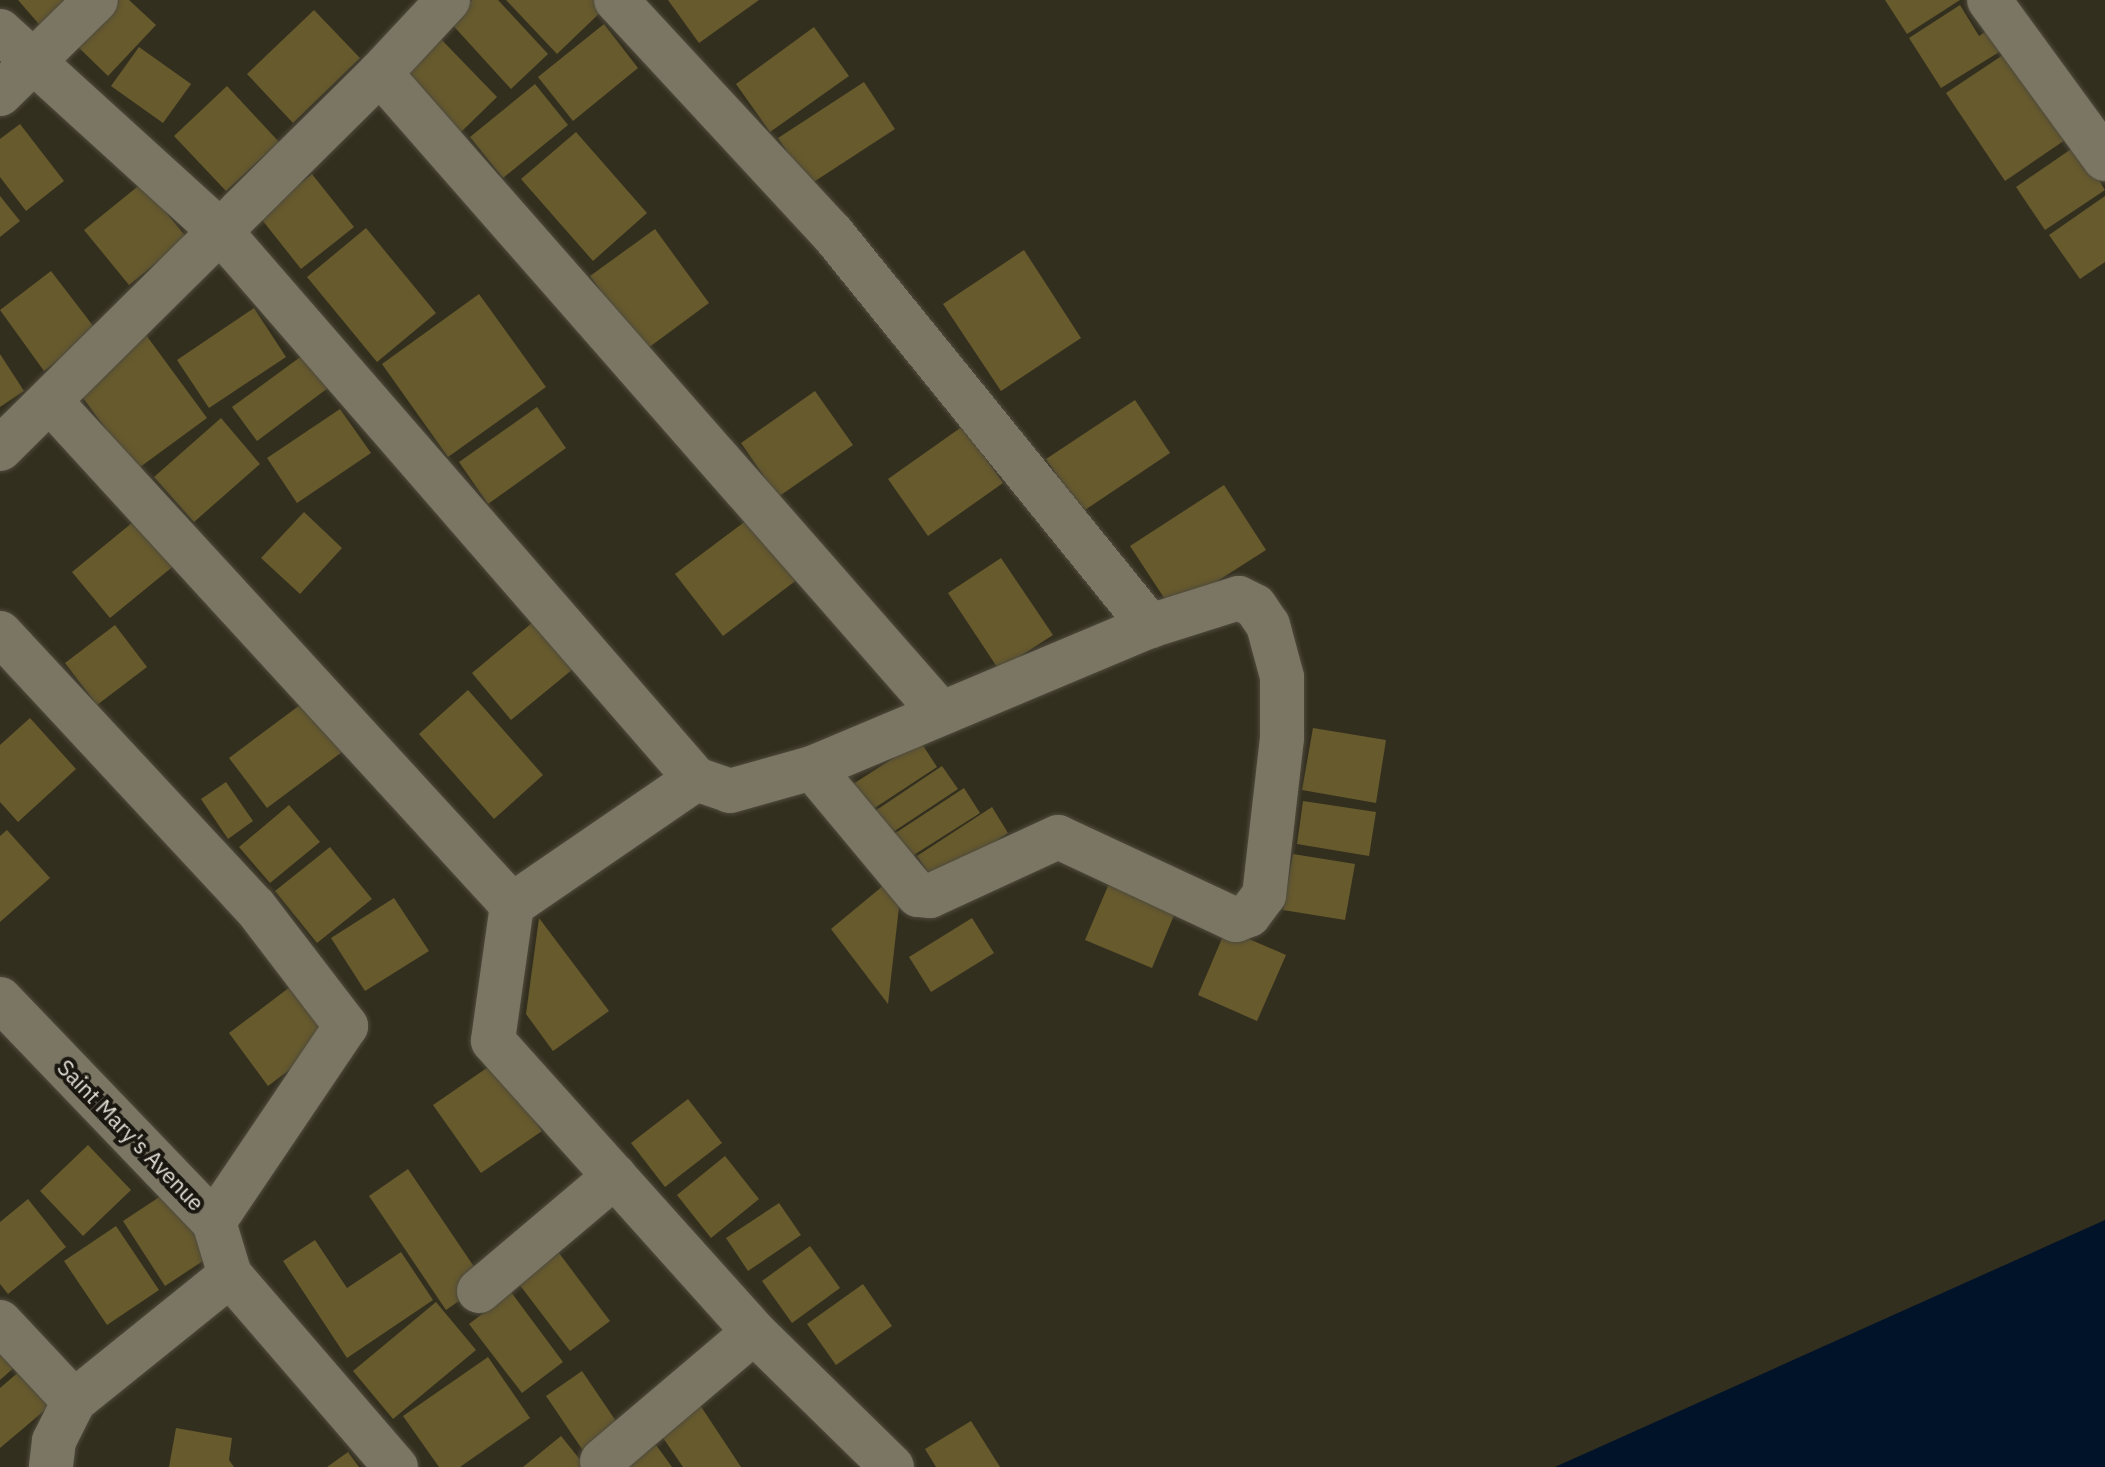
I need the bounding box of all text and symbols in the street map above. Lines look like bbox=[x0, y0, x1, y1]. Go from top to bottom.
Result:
street label: Saint Mary's Avenue bbox=[52, 1054, 210, 1216]

